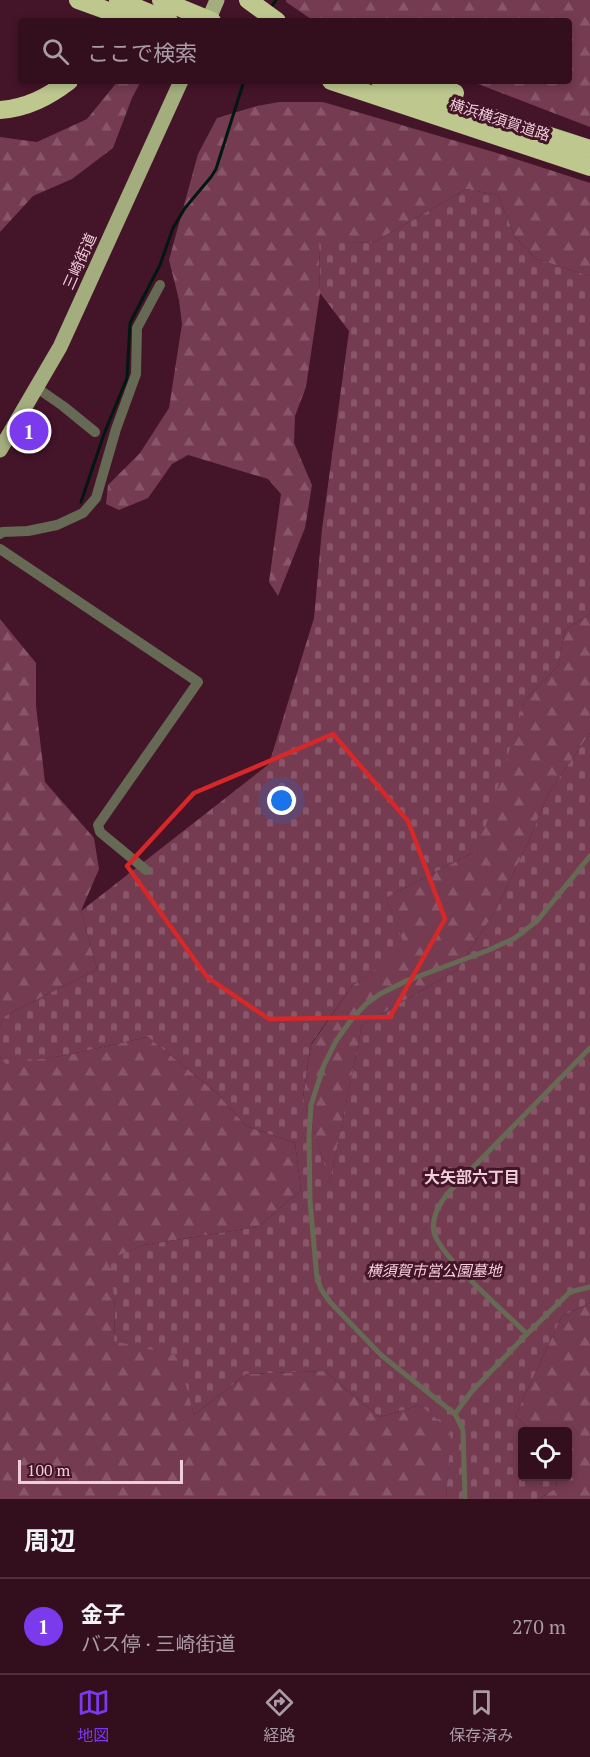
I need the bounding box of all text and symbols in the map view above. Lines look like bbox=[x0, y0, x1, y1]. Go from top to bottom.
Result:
search box bbox=[18, 18, 572, 84]
icon: search bbox=[39, 35, 72, 68]
text: ここで検索 bbox=[87, 38, 197, 67]
street label: 横浜横須賀道路 bbox=[447, 93, 553, 145]
street label: 三崎街道 bbox=[58, 230, 100, 292]
pin: 1 bbox=[9, 408, 48, 454]
your location bbox=[267, 786, 296, 815]
district label: 大矢部六丁目 bbox=[424, 1166, 520, 1188]
park label: 横須賀市営公園墓地 bbox=[366, 1260, 503, 1280]
map controls bbox=[518, 1427, 572, 1481]
button: locate bbox=[518, 1427, 572, 1481]
scale bar bbox=[18, 1457, 183, 1484]
text: 100 m bbox=[27, 1459, 70, 1481]
text: 周辺 bbox=[24, 1523, 76, 1557]
text: 金子 bbox=[81, 1599, 125, 1628]
text: 1 bbox=[38, 1613, 49, 1640]
text: 270 m bbox=[512, 1613, 566, 1640]
text: バス停 · 三崎街道 bbox=[81, 1630, 236, 1657]
tab: 地図 bbox=[77, 1686, 110, 1746]
tab: 経路 bbox=[263, 1686, 296, 1746]
tab: 保存済み bbox=[449, 1686, 513, 1746]

